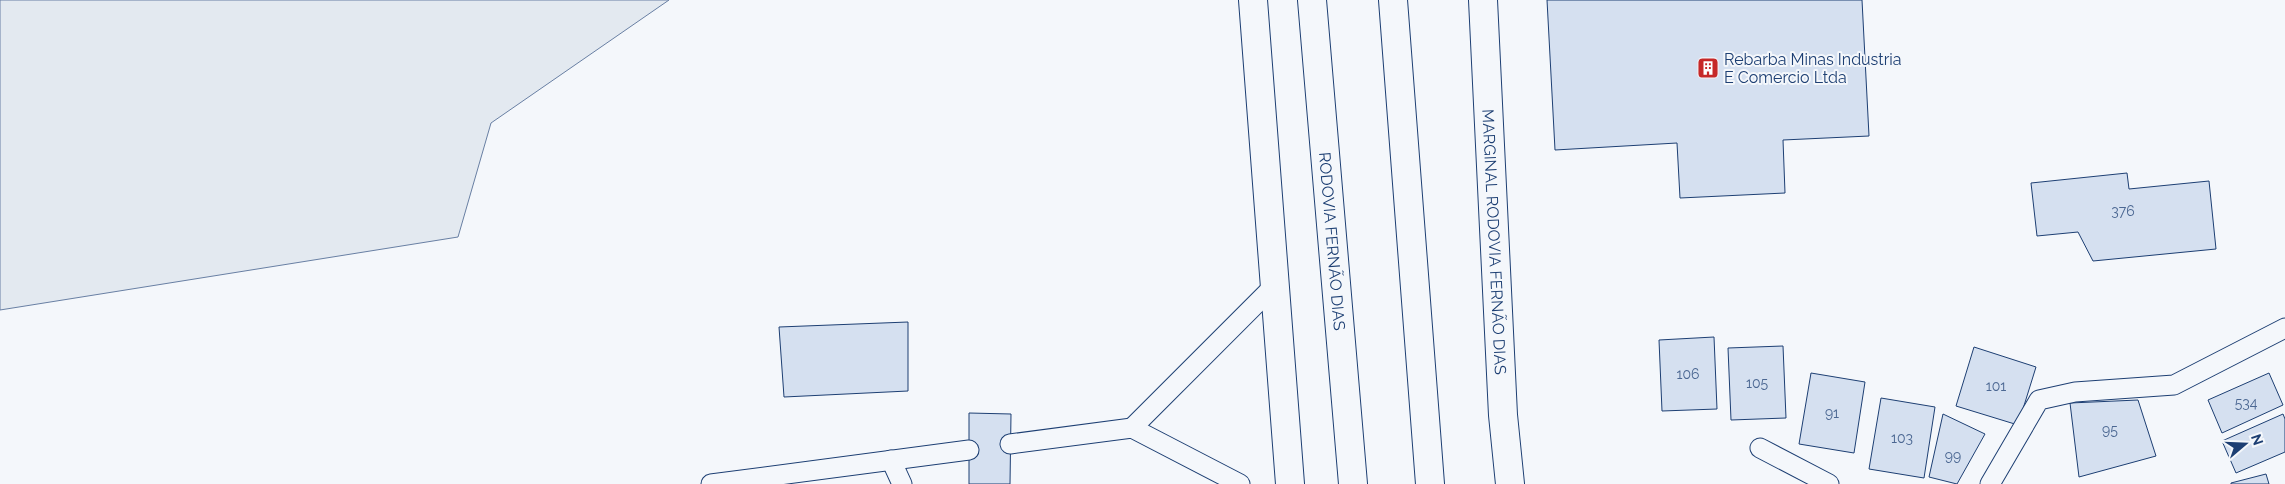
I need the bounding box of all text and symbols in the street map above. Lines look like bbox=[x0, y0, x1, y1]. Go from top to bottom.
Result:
place label: Rebarba Minas Industria E Comercio Ltda bbox=[1724, 50, 1902, 87]
building icon: Rebarba Minas Industria E Comercio Ltda bbox=[1696, 56, 1720, 80]
street label: MARGINAL RODOVIA FERNÃO DIAS bbox=[1479, 108, 1511, 375]
street label: RODOVIA FERNÃO DIAS bbox=[1315, 151, 1349, 331]
house number: 376 bbox=[2111, 203, 2135, 219]
house number: 106 bbox=[1676, 366, 1700, 382]
house number: 105 bbox=[1746, 375, 1768, 391]
house number: 101 bbox=[1986, 378, 2006, 394]
house number: 534 bbox=[2235, 395, 2258, 411]
house number: 91 bbox=[1825, 405, 1839, 421]
north arrow bbox=[2220, 419, 2270, 469]
house number: 95 bbox=[2102, 422, 2118, 438]
house number: 103 bbox=[1891, 430, 1913, 446]
text: N bbox=[2248, 432, 2267, 447]
house number: 99 bbox=[1945, 448, 1961, 464]

